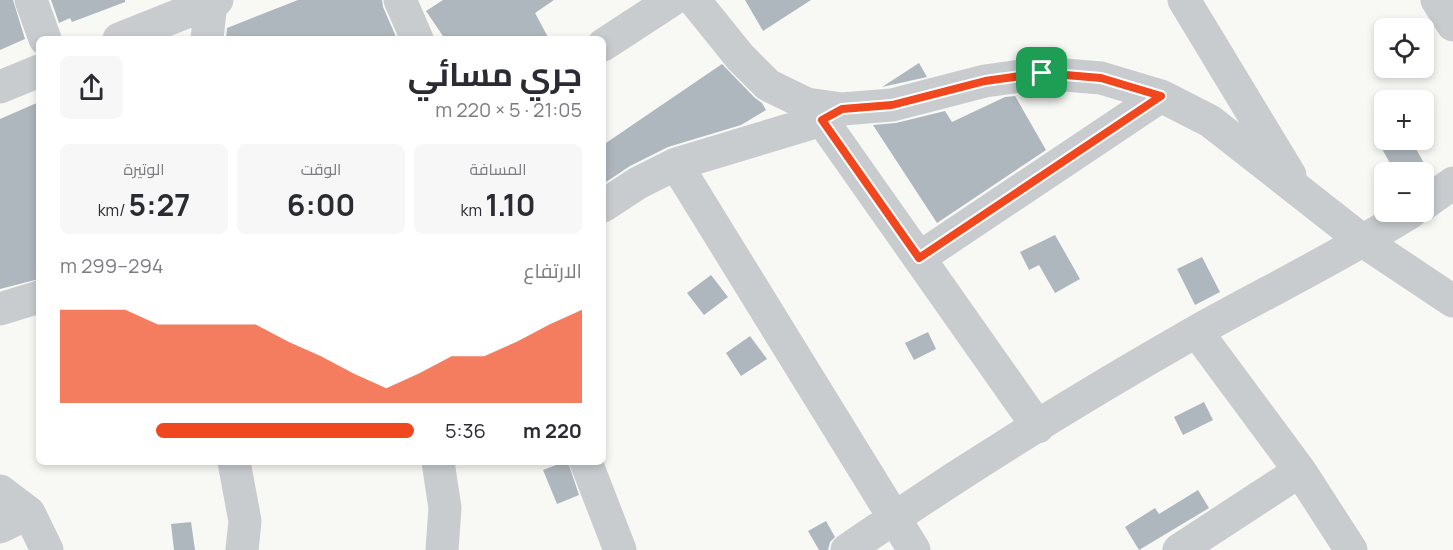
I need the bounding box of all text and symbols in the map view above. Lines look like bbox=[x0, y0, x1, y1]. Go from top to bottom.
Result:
map controls bbox=[1374, 18, 1434, 222]
button: locate bbox=[1374, 18, 1434, 78]
pin bbox=[1016, 47, 1067, 98]
text: جري مسائي bbox=[408, 51, 582, 96]
button: share bbox=[60, 56, 123, 119]
icon: arrive bbox=[1025, 56, 1058, 89]
button: + bbox=[1374, 90, 1434, 150]
text: 21:05 · 5 × 220 m bbox=[435, 96, 582, 123]
text: الوتيرة bbox=[123, 158, 165, 180]
text: الوقت bbox=[301, 158, 341, 180]
text: المسافة bbox=[470, 158, 526, 180]
button: − bbox=[1374, 162, 1434, 222]
text: 5:27 bbox=[129, 184, 190, 225]
text: 6:00 bbox=[287, 184, 355, 225]
text: 1.10 bbox=[485, 184, 536, 225]
text: /km bbox=[98, 199, 129, 221]
text: km bbox=[460, 199, 485, 221]
text: 294–299 m bbox=[60, 252, 164, 279]
text: الارتفاع bbox=[523, 257, 582, 284]
text: 5:36 bbox=[445, 417, 486, 444]
text: 220 m bbox=[523, 417, 582, 444]

